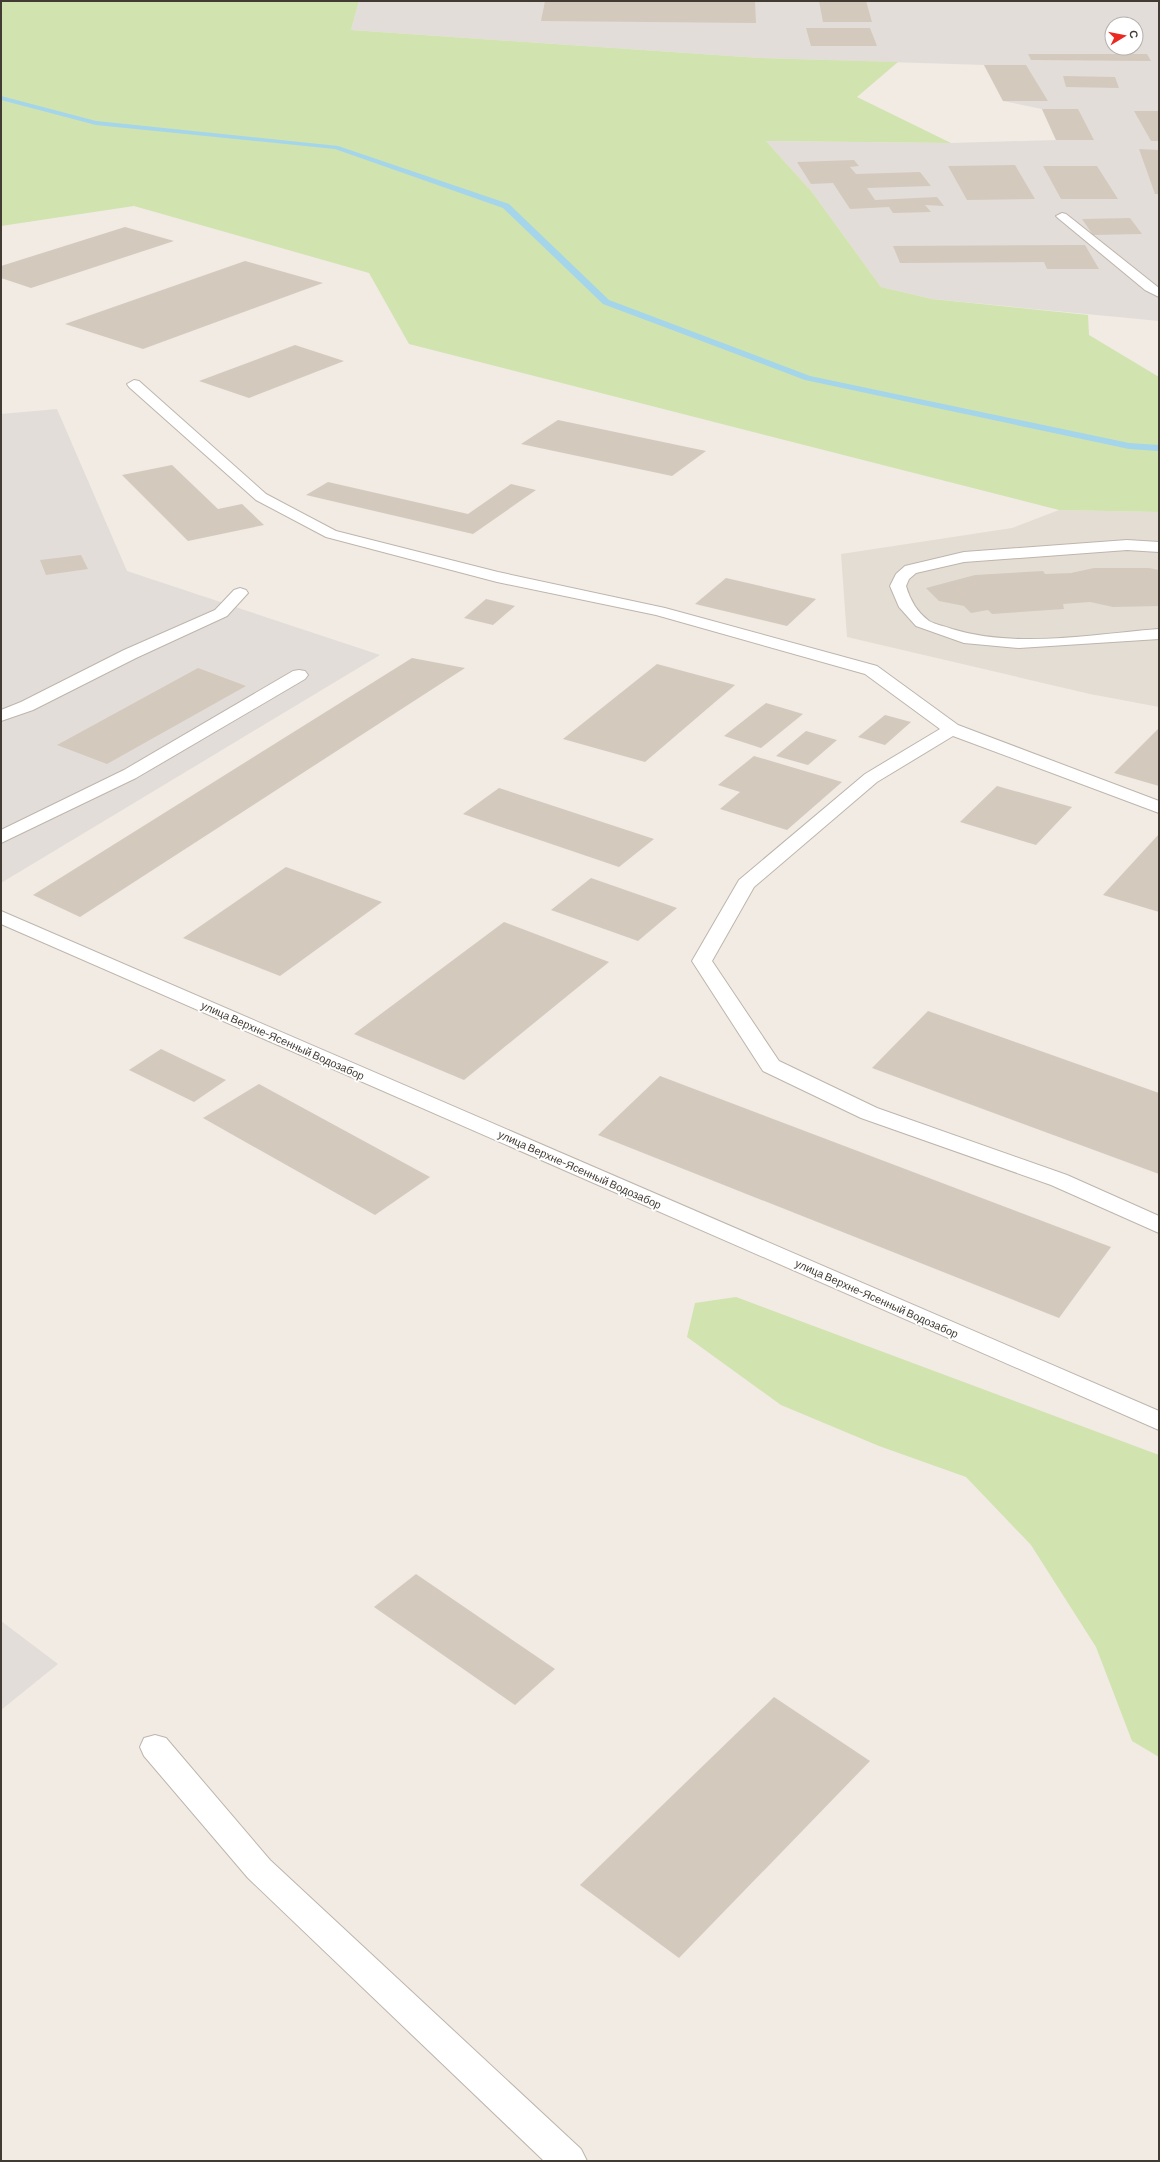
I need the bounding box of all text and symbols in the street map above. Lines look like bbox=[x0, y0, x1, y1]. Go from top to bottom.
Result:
north arrow bbox=[1104, 16, 1144, 56]
text: С bbox=[1127, 29, 1141, 39]
street label: улица Верхне-Ясенный Водозабор bbox=[199, 998, 367, 1082]
street label: улица Верхне-Ясенный Водозабор bbox=[496, 1127, 664, 1211]
street label: улица Верхне-Ясенный Водозабор bbox=[793, 1256, 961, 1340]

